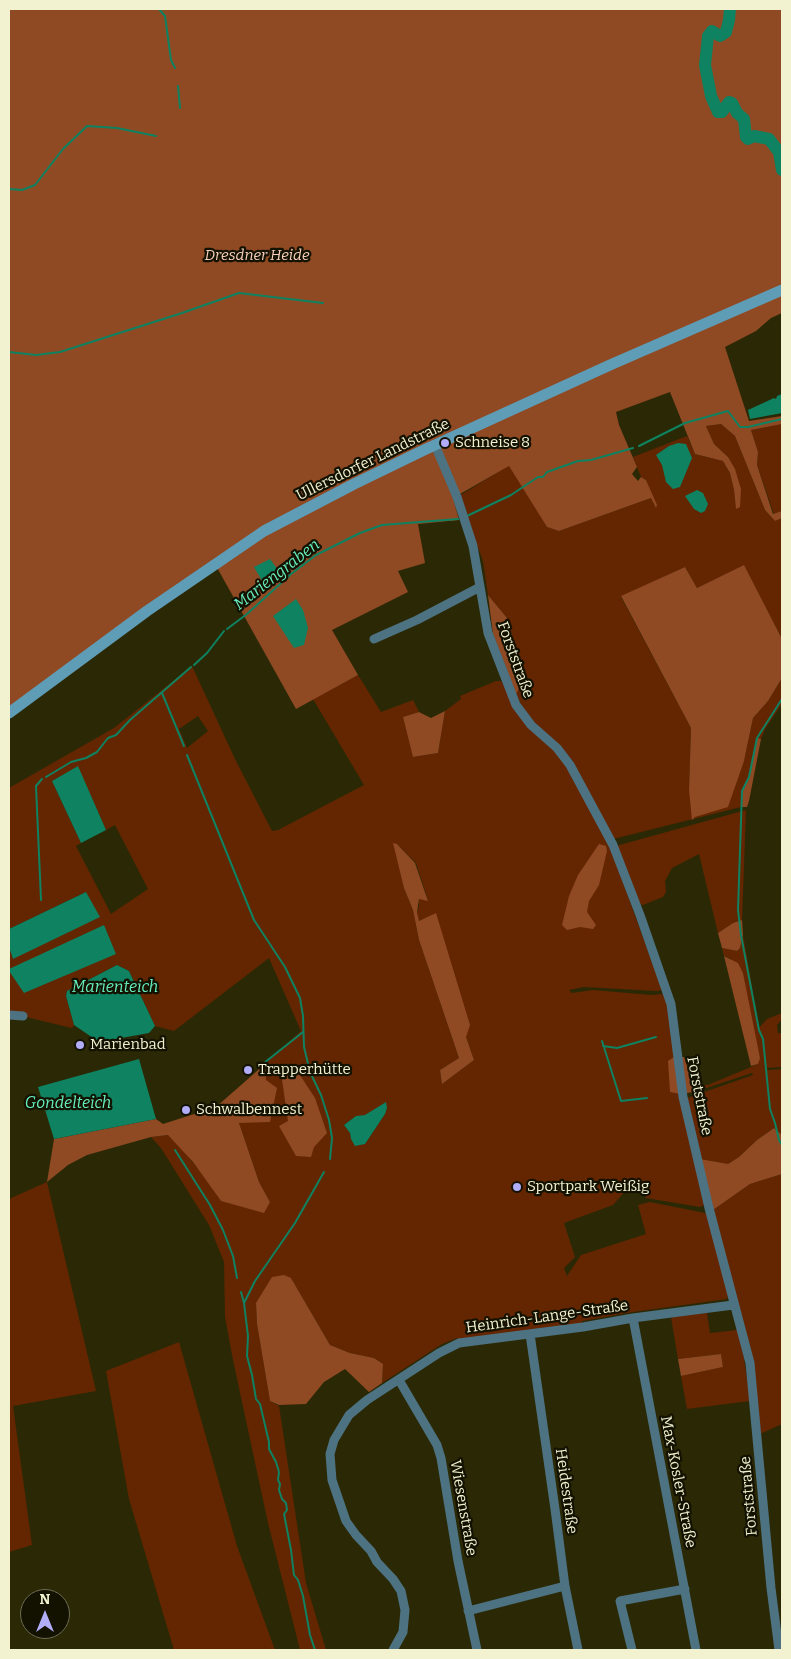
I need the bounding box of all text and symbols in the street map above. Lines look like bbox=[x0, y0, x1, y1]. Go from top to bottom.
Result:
park label: Dresdner Heide bbox=[205, 247, 309, 265]
street label: Ullersdorfer Landstraße bbox=[294, 415, 452, 505]
place label: Schneise 8 bbox=[455, 434, 530, 452]
marker: Schneise 8 bbox=[439, 437, 451, 449]
water label: Mariengraben bbox=[230, 536, 324, 614]
street label: Forststraße bbox=[493, 619, 537, 701]
water label: Marienteich bbox=[72, 978, 158, 998]
place label: Marienbad bbox=[90, 1036, 166, 1054]
marker: Marienbad bbox=[74, 1039, 86, 1051]
street label: Forststraße bbox=[683, 1055, 715, 1137]
place label: Trapperhütte bbox=[258, 1061, 351, 1079]
marker: Trapperhütte bbox=[242, 1064, 254, 1076]
water label: Gondelteich bbox=[25, 1094, 111, 1114]
place label: Schwalbennest bbox=[196, 1101, 302, 1119]
marker: Schwalbennest bbox=[180, 1104, 192, 1116]
place label: Sportpark Weißig bbox=[527, 1178, 649, 1196]
marker: Sportpark Weißig bbox=[511, 1181, 523, 1193]
street label: Heinrich-Lange-Straße bbox=[465, 1297, 629, 1337]
street label: Max-Kosler-Straße bbox=[656, 1415, 700, 1549]
street label: Heidestraße bbox=[551, 1447, 581, 1535]
street label: Forststraße bbox=[737, 1455, 761, 1537]
street label: Wiesenstraße bbox=[446, 1459, 480, 1557]
north arrow bbox=[20, 1589, 70, 1639]
text: N bbox=[40, 1591, 50, 1608]

